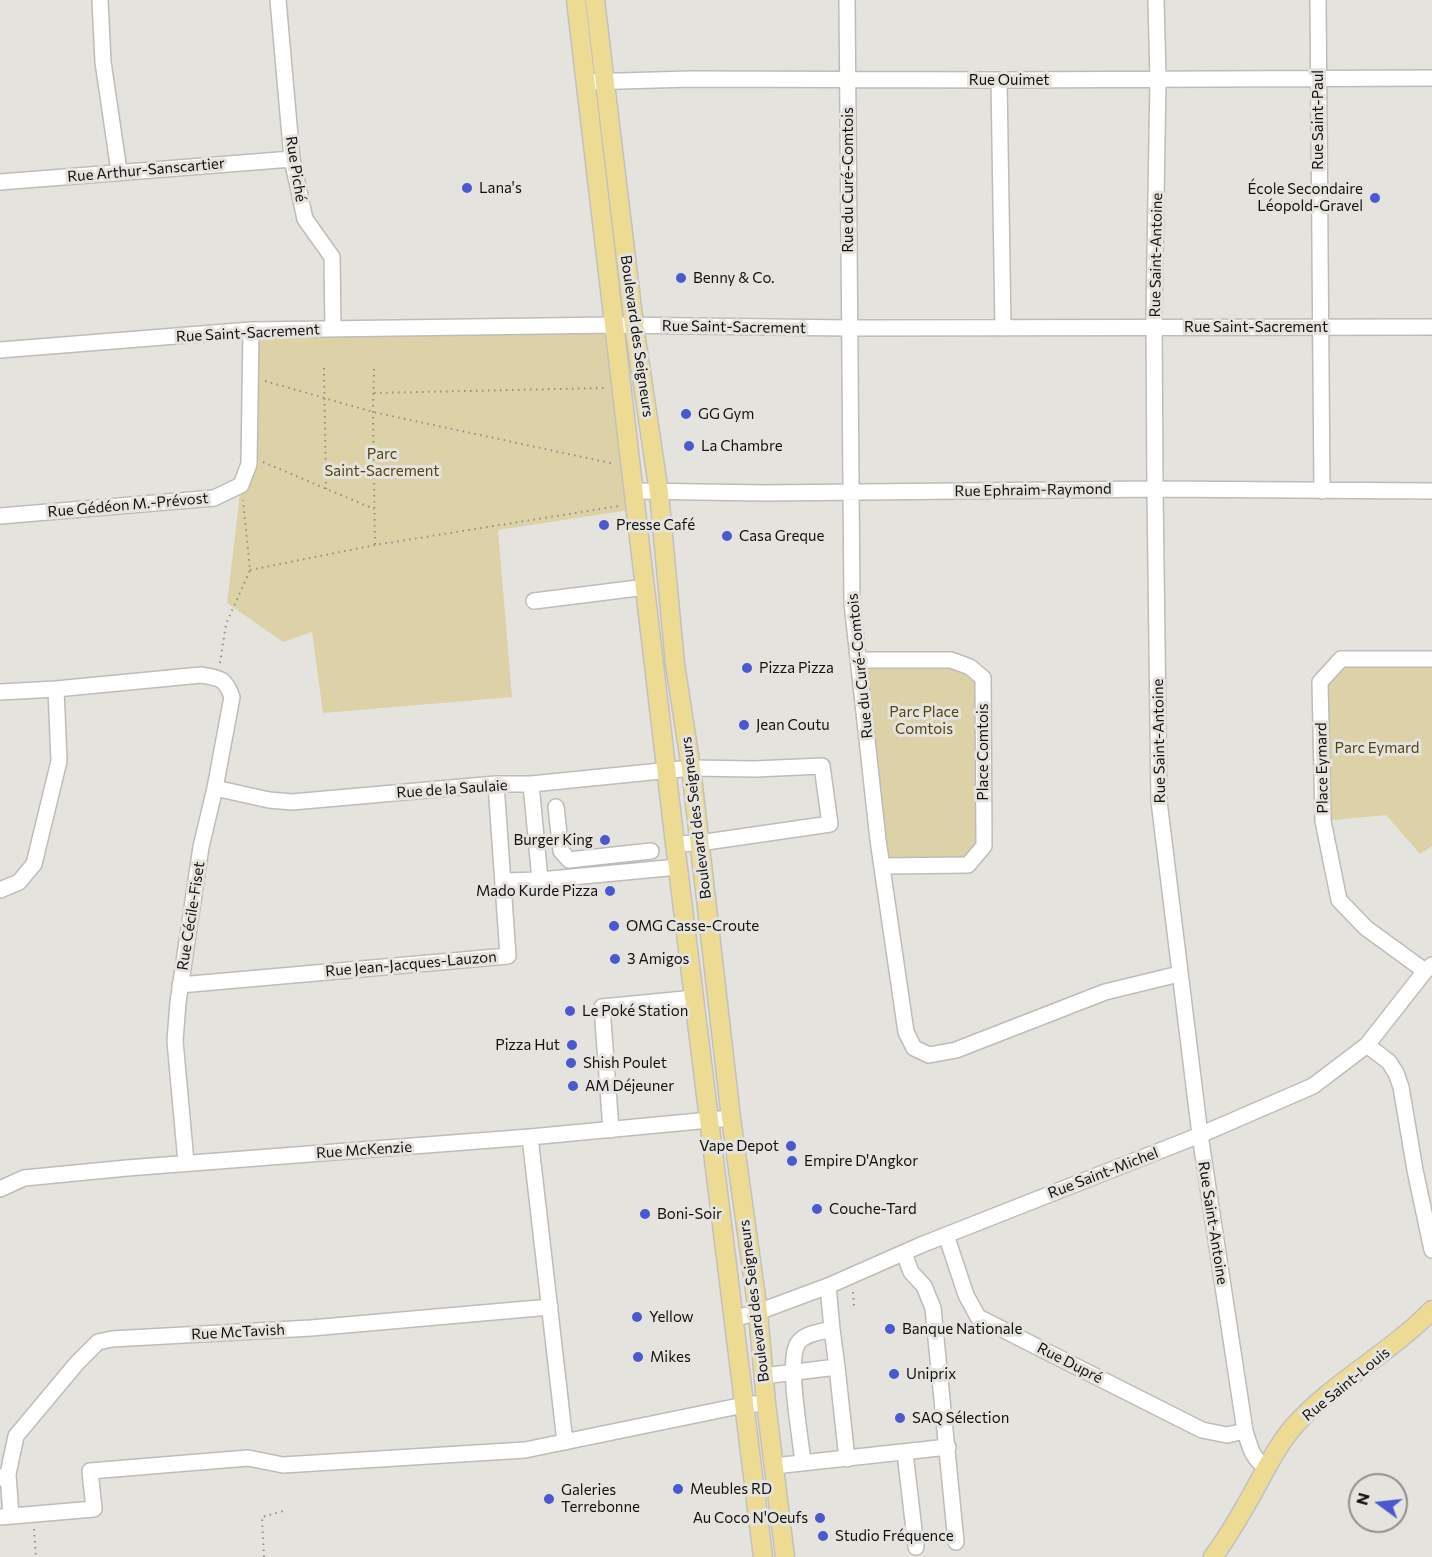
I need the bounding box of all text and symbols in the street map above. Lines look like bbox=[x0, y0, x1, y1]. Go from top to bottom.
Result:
street label: Rue Saint-Paul bbox=[1309, 70, 1327, 170]
street label: Rue Ouimet bbox=[969, 71, 1049, 89]
street label: Rue du Curé-Comtois bbox=[839, 107, 857, 253]
street label: Rue Piché bbox=[282, 135, 310, 203]
street label: Rue Arthur-Sanscartier bbox=[66, 154, 226, 186]
place label: Lana's bbox=[479, 179, 522, 197]
place label: École Secondaire Léopold-Gravel bbox=[1247, 180, 1363, 215]
marker: Lana's bbox=[460, 181, 474, 195]
marker: École Secondaire Léopold-Gravel bbox=[1368, 191, 1382, 205]
street label: Rue Saint-Antoine bbox=[1146, 192, 1166, 318]
street label: Boulevard des Seigneurs bbox=[617, 254, 657, 418]
place label: Benny & Co. bbox=[693, 269, 775, 287]
marker: Benny & Co. bbox=[674, 271, 688, 285]
street label: Rue Saint-Sacrement bbox=[662, 317, 806, 337]
street label: Rue Saint-Sacrement bbox=[1184, 318, 1328, 336]
street label: Rue Saint-Sacrement bbox=[176, 320, 320, 346]
place label: GG Gym bbox=[698, 405, 754, 423]
marker: GG Gym bbox=[679, 407, 693, 421]
place label: La Chambre bbox=[701, 437, 783, 455]
marker: La Chambre bbox=[682, 439, 696, 453]
park label: Parc Saint-Sacrement bbox=[324, 445, 440, 480]
street label: Rue Ephraim-Raymond bbox=[954, 480, 1112, 500]
street label: Rue Gédéon M.-Prévost bbox=[47, 489, 209, 521]
place label: Presse Café bbox=[616, 516, 695, 534]
marker: Presse Café bbox=[597, 518, 611, 532]
place label: Casa Greque bbox=[739, 527, 824, 545]
marker: Casa Greque bbox=[720, 529, 734, 543]
street label: Rue du Curé-Comtois bbox=[843, 593, 877, 739]
place label: Pizza Pizza bbox=[759, 659, 834, 677]
marker: Pizza Pizza bbox=[740, 661, 754, 675]
street label: Rue Saint-Antoine bbox=[1149, 678, 1169, 804]
park label: Parc Place Comtois bbox=[889, 703, 959, 738]
street label: Place Comtois bbox=[974, 703, 992, 801]
place label: Jean Coutu bbox=[756, 716, 830, 734]
marker: Jean Coutu bbox=[737, 718, 751, 732]
street label: Place Eymard bbox=[1312, 722, 1332, 814]
street label: Boulevard des Seigneurs bbox=[677, 736, 715, 900]
park label: Parc Eymard bbox=[1334, 739, 1420, 757]
street label: Rue de la Saulaie bbox=[396, 776, 508, 802]
place label: Burger King bbox=[514, 831, 593, 849]
marker: Burger King bbox=[598, 833, 612, 847]
street label: Rue Cécile-Fiset bbox=[174, 860, 208, 972]
place label: Mado Kurde Pizza bbox=[476, 882, 598, 900]
marker: Mado Kurde Pizza bbox=[603, 884, 617, 898]
place label: OMG Casse-Croute bbox=[626, 917, 759, 935]
marker: OMG Casse-Croute bbox=[607, 919, 621, 933]
street label: Rue Jean-Jacques-Lauzon bbox=[325, 948, 497, 980]
place label: 3 Amigos bbox=[627, 950, 689, 968]
marker: 3 Amigos bbox=[608, 952, 622, 966]
place label: Le Poké Station bbox=[582, 1002, 688, 1020]
marker: Le Poké Station bbox=[563, 1004, 577, 1018]
place label: Pizza Hut bbox=[495, 1036, 560, 1054]
marker: Pizza Hut bbox=[565, 1038, 579, 1052]
place label: Shish Poulet bbox=[583, 1054, 667, 1072]
marker: Shish Poulet bbox=[564, 1056, 578, 1070]
place label: AM Déjeuner bbox=[585, 1077, 674, 1095]
marker: AM Déjeuner bbox=[566, 1079, 580, 1093]
place label: Vape Depot bbox=[699, 1137, 779, 1155]
street label: Rue McKenzie bbox=[315, 1138, 413, 1162]
marker: Vape Depot bbox=[784, 1139, 798, 1153]
street label: Rue Saint-Michel bbox=[1045, 1144, 1161, 1202]
place label: Empire D'Angkor bbox=[804, 1152, 918, 1170]
marker: Empire D'Angkor bbox=[785, 1154, 799, 1168]
street label: Rue Saint-Antoine bbox=[1194, 1160, 1232, 1286]
place label: Couche-Tard bbox=[829, 1200, 917, 1218]
marker: Couche-Tard bbox=[810, 1202, 824, 1216]
place label: Boni-Soir bbox=[657, 1205, 722, 1223]
marker: Boni-Soir bbox=[638, 1207, 652, 1221]
street label: Boulevard des Seigneurs bbox=[735, 1219, 773, 1383]
place label: Yellow bbox=[649, 1308, 694, 1326]
marker: Yellow bbox=[630, 1310, 644, 1324]
place label: Banque Nationale bbox=[902, 1320, 1022, 1338]
street label: Rue McTavish bbox=[191, 1321, 285, 1343]
marker: Banque Nationale bbox=[883, 1322, 897, 1336]
street label: Rue Dupré bbox=[1034, 1339, 1106, 1387]
street label: Rue Saint-Louis bbox=[1299, 1343, 1393, 1425]
place label: Mikes bbox=[650, 1348, 691, 1366]
marker: Mikes bbox=[631, 1350, 645, 1364]
place label: Uniprix bbox=[906, 1365, 956, 1383]
marker: Uniprix bbox=[887, 1367, 901, 1381]
place label: SAQ Sélection bbox=[912, 1409, 1009, 1427]
marker: SAQ Sélection bbox=[893, 1411, 907, 1425]
north arrow bbox=[1348, 1473, 1408, 1533]
place label: Meubles RD bbox=[690, 1480, 772, 1498]
place label: Galeries Terrebonne bbox=[561, 1481, 640, 1516]
marker: Meubles RD bbox=[671, 1482, 685, 1496]
text: N bbox=[1351, 1490, 1373, 1507]
marker: Galeries Terrebonne bbox=[542, 1492, 556, 1506]
place label: Au Coco N'Oeufs bbox=[693, 1509, 808, 1527]
marker: Au Coco N'Oeufs bbox=[813, 1511, 827, 1525]
place label: Studio Fréquence bbox=[835, 1527, 954, 1545]
marker: Studio Fréquence bbox=[816, 1529, 830, 1543]

